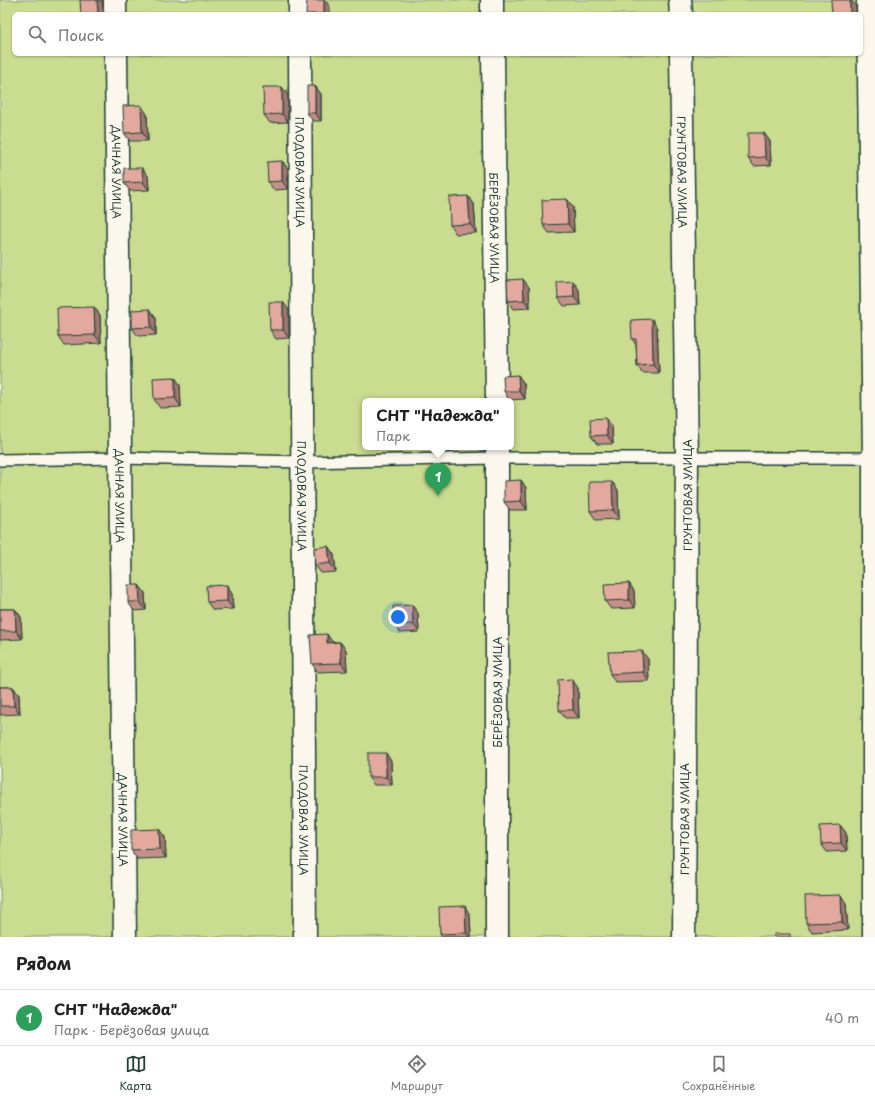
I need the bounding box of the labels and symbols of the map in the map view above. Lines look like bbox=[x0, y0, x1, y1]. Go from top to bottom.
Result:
street label: ГРУНТОВАЯ УЛИЦА bbox=[673, 116, 692, 229]
street label: ПЛОДОВАЯ УЛИЦА bbox=[292, 117, 309, 228]
street label: ДАЧНАЯ УЛИЦА bbox=[108, 124, 126, 219]
street label: БЕРЁЗОВАЯ УЛИЦА bbox=[486, 172, 504, 284]
street label: ГРУНТОВАЯ УЛИЦА bbox=[679, 438, 696, 551]
street label: ПЛОДОВАЯ УЛИЦА bbox=[294, 441, 311, 552]
street label: ДАЧНАЯ УЛИЦА bbox=[112, 448, 129, 543]
pin: 1 bbox=[425, 463, 451, 496]
your location bbox=[388, 607, 408, 627]
street label: БЕРЁЗОВАЯ УЛИЦА bbox=[489, 636, 506, 747]
street label: ГРУНТОВАЯ УЛИЦА bbox=[676, 762, 693, 875]
street label: ПЛОДОВАЯ УЛИЦА bbox=[296, 765, 313, 876]
street label: ДАЧНАЯ УЛИЦА bbox=[115, 772, 133, 867]

